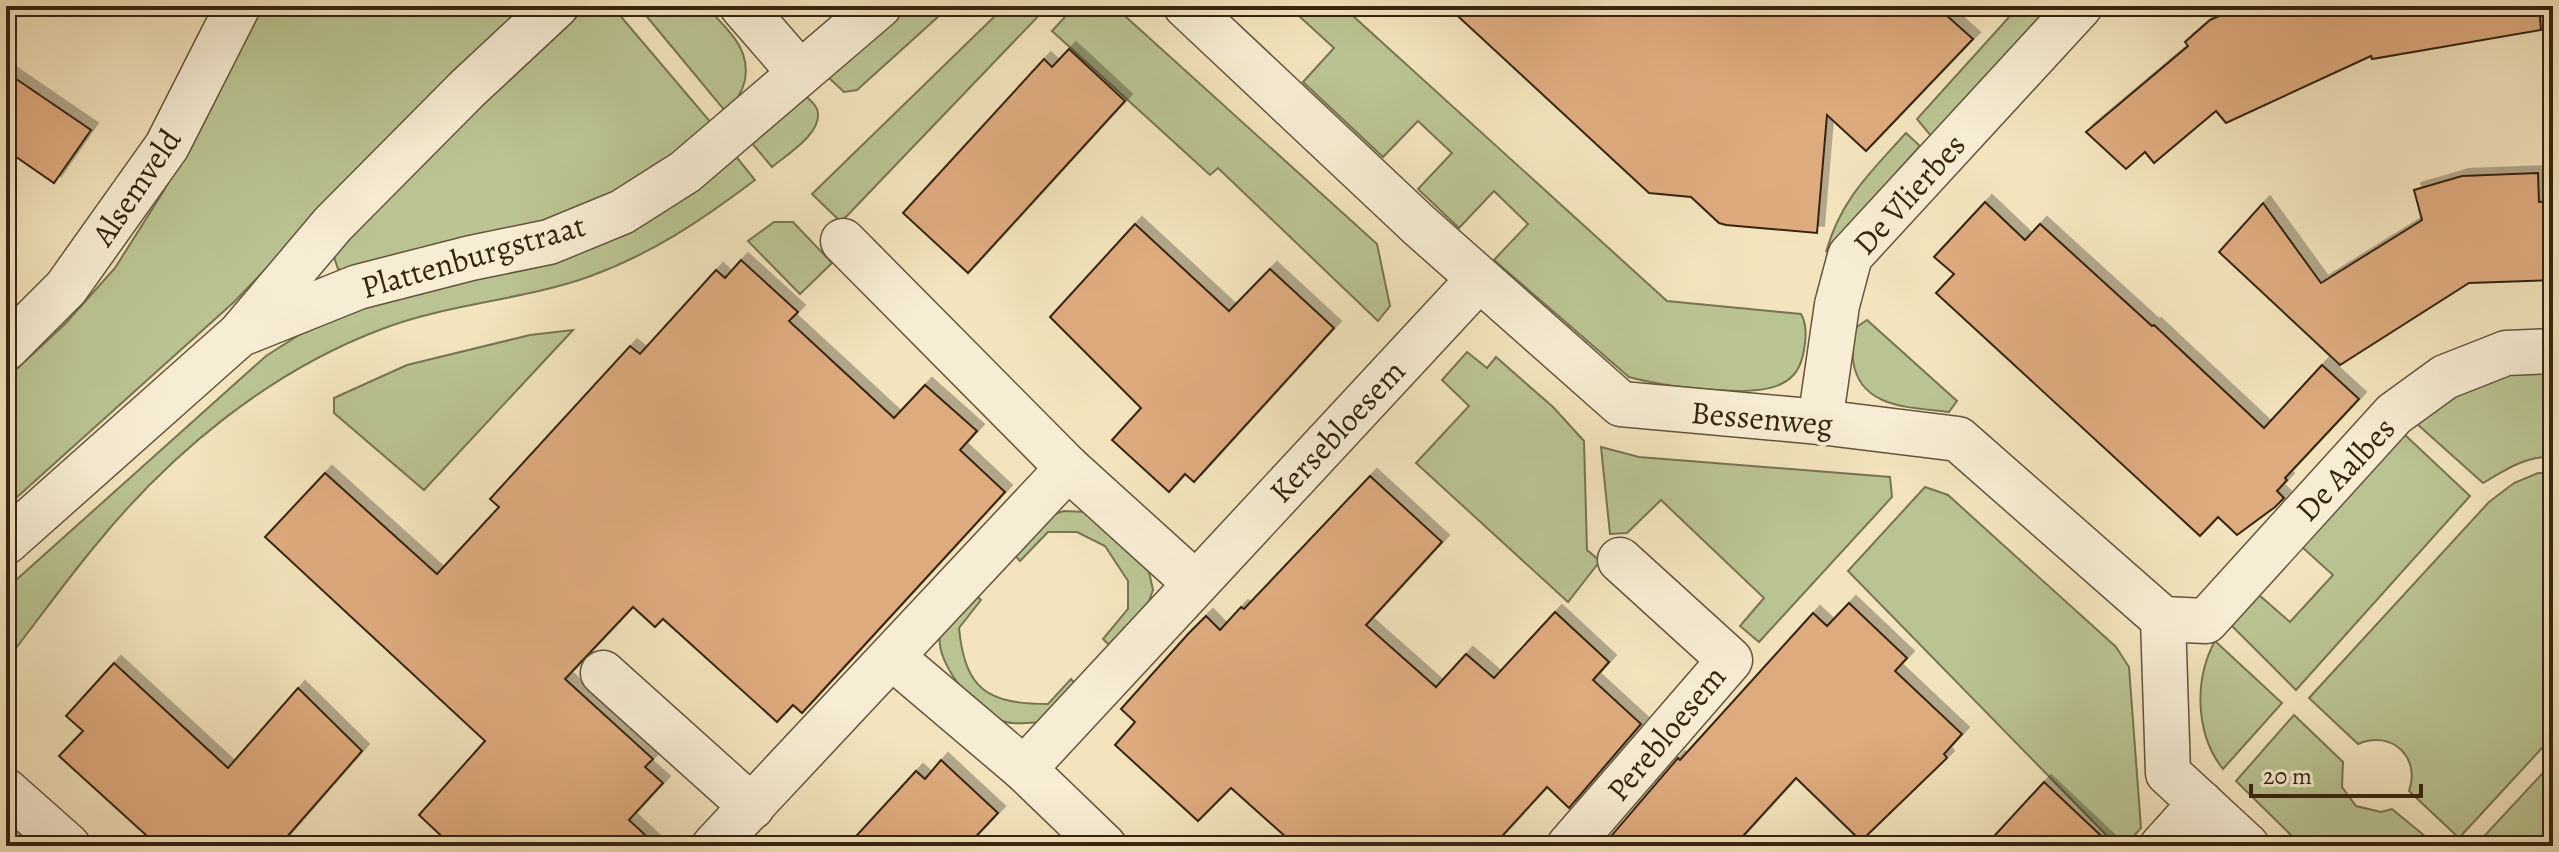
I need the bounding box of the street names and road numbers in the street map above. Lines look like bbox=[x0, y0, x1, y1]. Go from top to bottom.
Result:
street label: Alsemveld bbox=[80, 119, 192, 255]
street label: De Vlierbes bbox=[1843, 124, 1975, 264]
street label: Plattenburgstraat bbox=[356, 203, 590, 309]
street label: Kersebloesem bbox=[1259, 350, 1415, 512]
street label: Bessenweg bbox=[1689, 390, 1835, 446]
street label: De Aalbes bbox=[2285, 407, 2405, 531]
street label: Perebloesem bbox=[1596, 656, 1736, 810]

